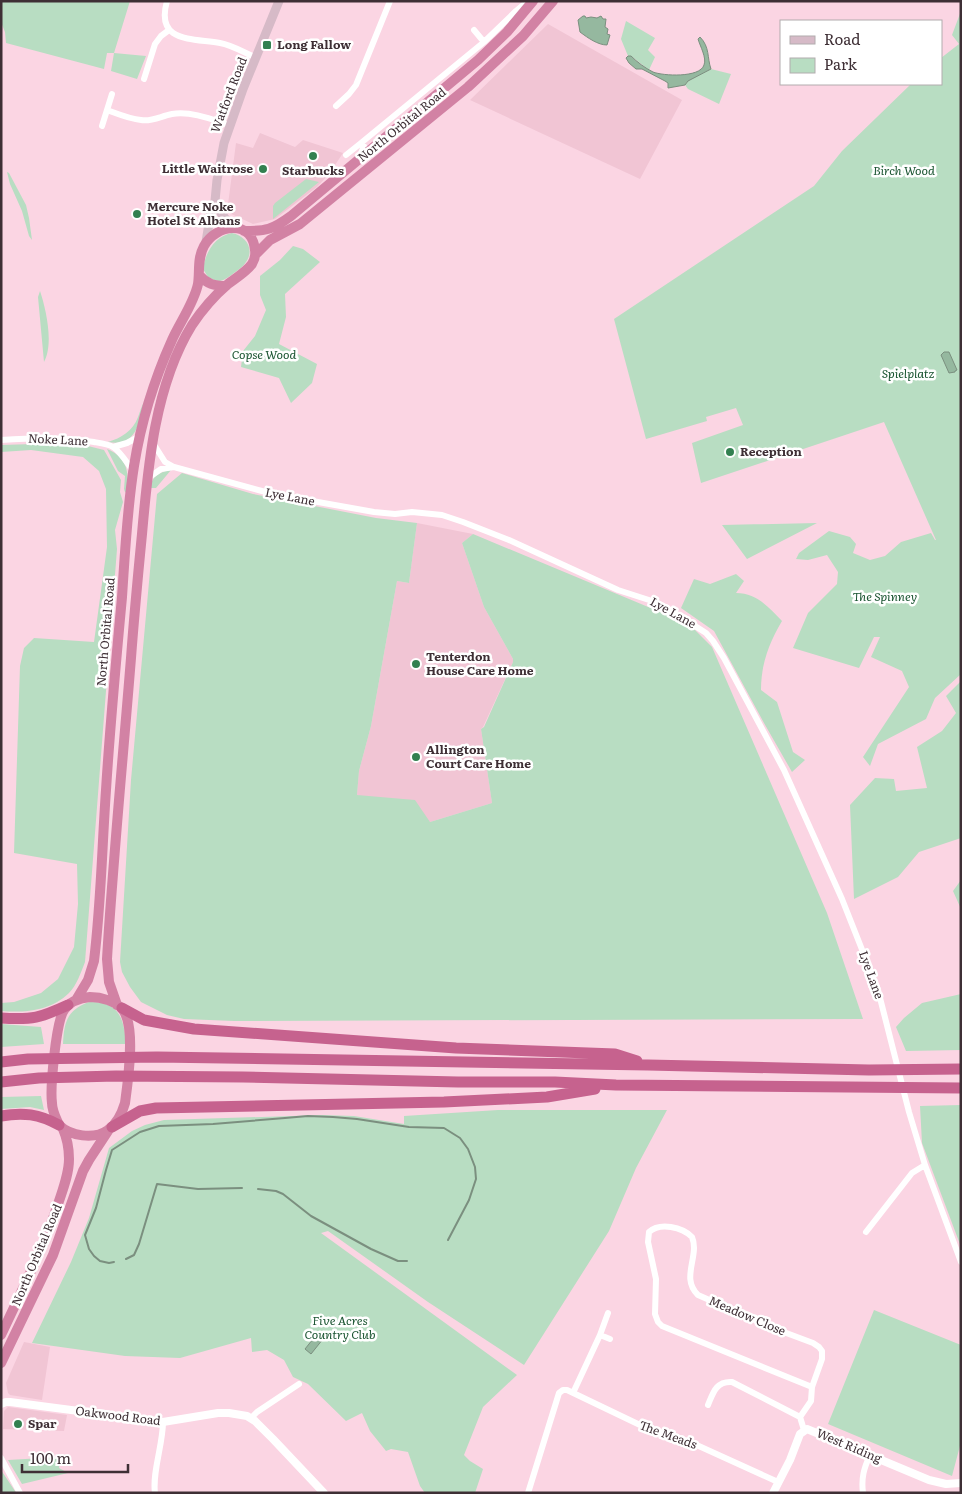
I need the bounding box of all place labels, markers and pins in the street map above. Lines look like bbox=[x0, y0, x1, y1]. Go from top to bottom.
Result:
place label: Long Fallow bbox=[277, 35, 351, 53]
marker: Long Fallow bbox=[261, 39, 273, 51]
marker: Starbucks bbox=[307, 150, 319, 162]
place label: Little Waitrose bbox=[162, 159, 253, 177]
place label: Starbucks bbox=[282, 161, 344, 179]
marker: Little Waitrose bbox=[257, 163, 269, 175]
place label: Mercure Noke Hotel St Albans bbox=[147, 197, 240, 229]
marker: Mercure Noke Hotel St Albans bbox=[131, 208, 143, 220]
place label: Reception bbox=[740, 442, 802, 460]
marker: Reception bbox=[724, 446, 736, 458]
place label: Tenterdon House Care Home bbox=[426, 647, 534, 679]
marker: Tenterdon House Care Home bbox=[410, 658, 422, 670]
place label: Allington Court Care Home bbox=[426, 740, 531, 772]
marker: Allington Court Care Home bbox=[410, 751, 422, 763]
place label: Spar bbox=[28, 1414, 57, 1432]
marker: Spar bbox=[12, 1418, 24, 1430]

